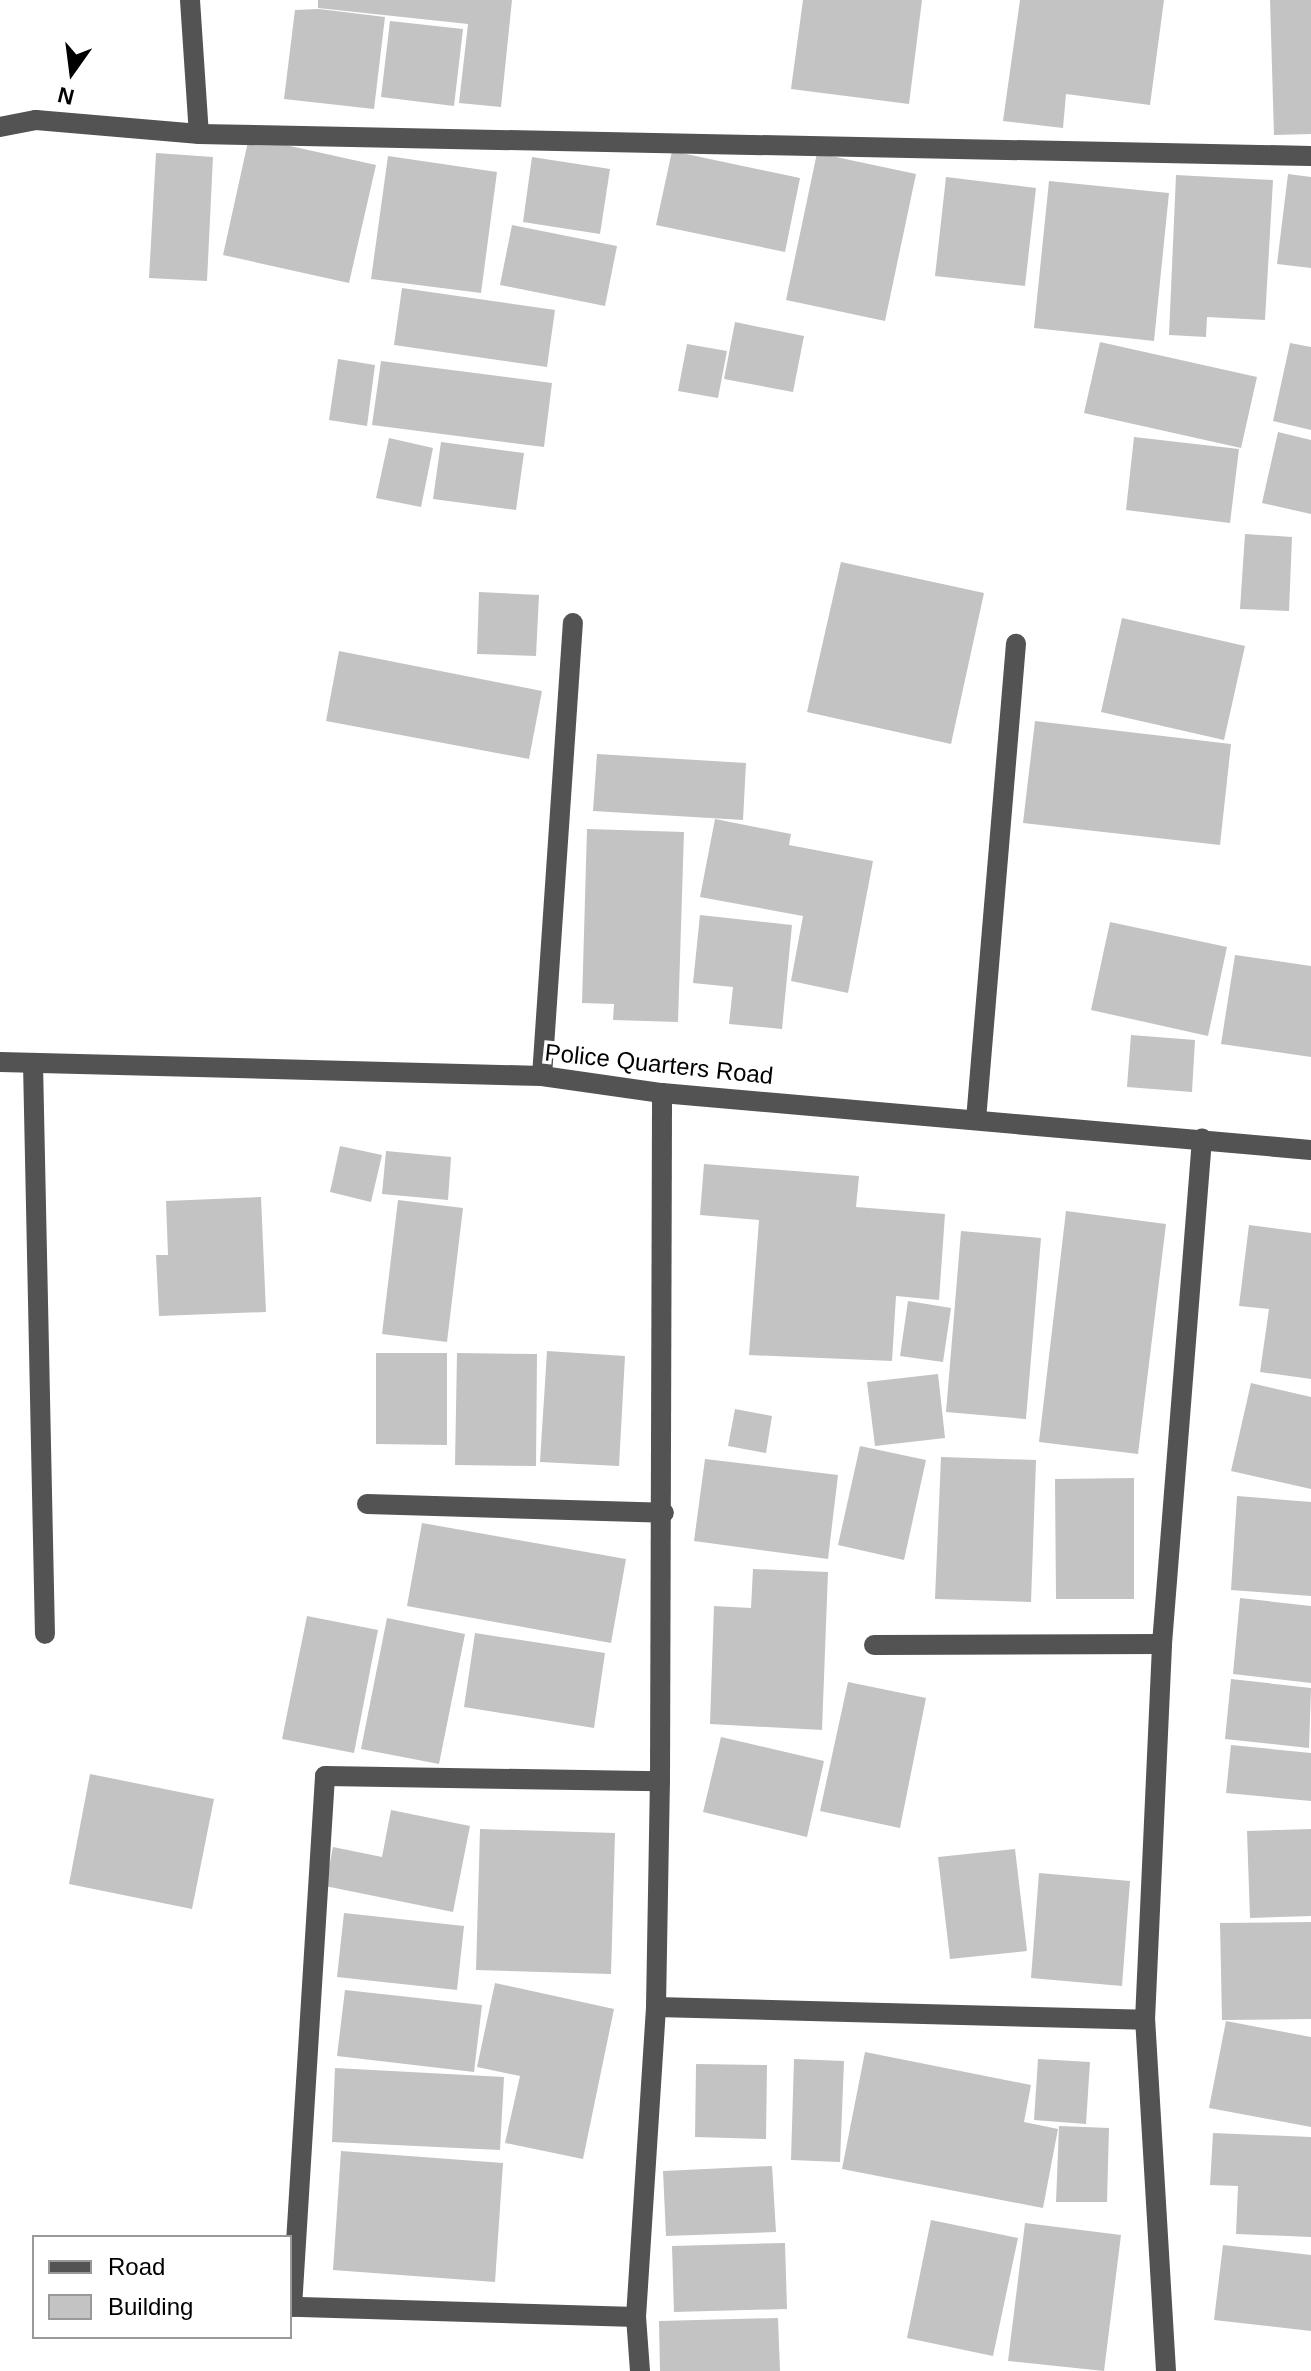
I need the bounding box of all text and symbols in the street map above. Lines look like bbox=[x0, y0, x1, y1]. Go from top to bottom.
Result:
north arrow bbox=[32, 32, 112, 112]
text: N bbox=[55, 82, 77, 110]
street label: Police Quarters Road bbox=[543, 1038, 775, 1090]
legend bbox=[32, 2235, 292, 2339]
text: Road bbox=[108, 2253, 165, 2280]
text: Building bbox=[108, 2293, 193, 2320]

